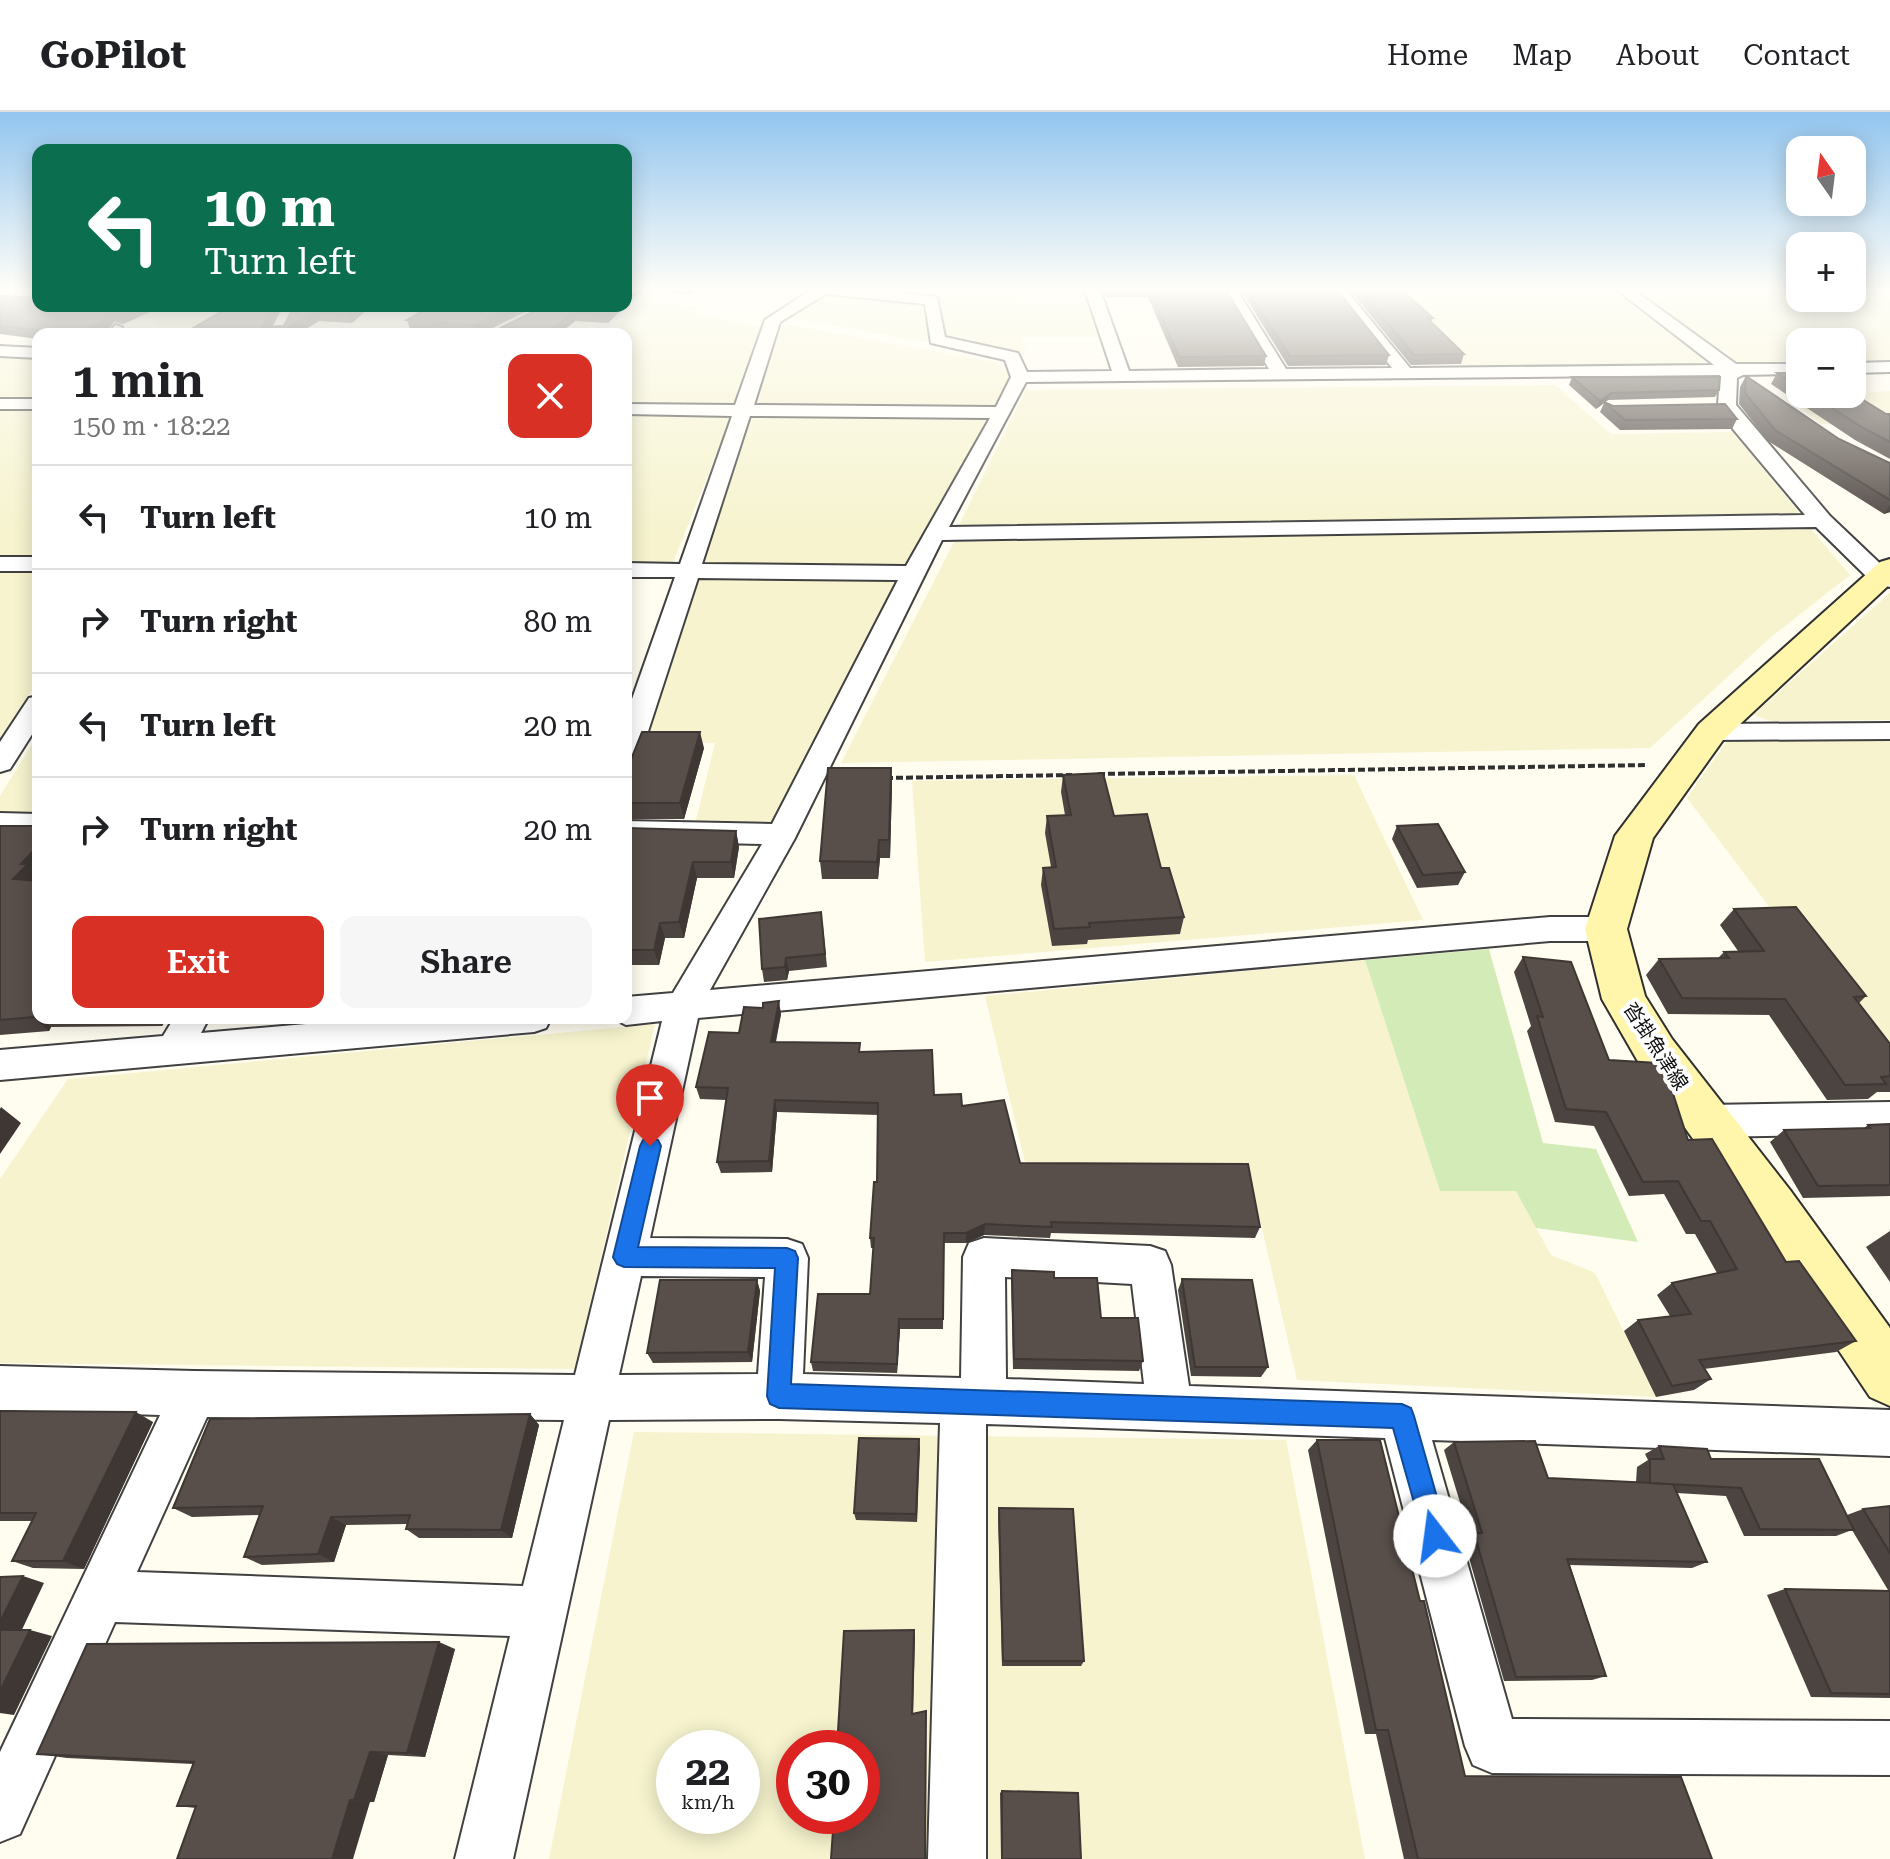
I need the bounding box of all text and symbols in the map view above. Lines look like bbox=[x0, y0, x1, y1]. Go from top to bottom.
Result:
text: GoPilot bbox=[40, 33, 186, 77]
text: Home bbox=[1387, 39, 1468, 72]
text: Map bbox=[1512, 39, 1572, 72]
text: About bbox=[1616, 39, 1699, 72]
text: Contact bbox=[1743, 39, 1850, 72]
north arrow bbox=[1786, 136, 1866, 216]
map controls bbox=[1786, 136, 1866, 408]
text: 10 m bbox=[204, 174, 335, 240]
icon: left bbox=[72, 176, 176, 280]
button: + bbox=[1786, 232, 1866, 312]
text: Turn left bbox=[204, 241, 356, 283]
button: − bbox=[1786, 328, 1866, 408]
text: 1 min bbox=[72, 353, 204, 409]
button: close bbox=[508, 354, 592, 438]
text: 150 m · 18:22 bbox=[72, 411, 231, 441]
icon: left bbox=[72, 495, 116, 539]
text: Turn left bbox=[140, 500, 276, 535]
text: 10 m bbox=[523, 500, 592, 535]
icon: right bbox=[72, 599, 116, 643]
text: Turn right bbox=[140, 604, 297, 639]
text: 80 m bbox=[523, 604, 592, 639]
icon: left bbox=[72, 703, 116, 747]
text: Turn left bbox=[140, 708, 276, 743]
text: 20 m bbox=[523, 708, 592, 743]
icon: right bbox=[72, 807, 116, 851]
text: Turn right bbox=[140, 812, 297, 847]
text: 20 m bbox=[523, 812, 592, 847]
button: Exit bbox=[72, 916, 324, 1008]
button: Share bbox=[340, 916, 592, 1008]
street label: 沓掛魚津線 bbox=[1619, 998, 1693, 1094]
pin bbox=[616, 1064, 684, 1146]
icon: arrive bbox=[628, 1076, 672, 1120]
position arrow bbox=[1393, 1494, 1477, 1578]
speed limit sign: 30 bbox=[776, 1730, 880, 1834]
text: 22 bbox=[686, 1748, 730, 1795]
text: km/h bbox=[681, 1790, 735, 1814]

